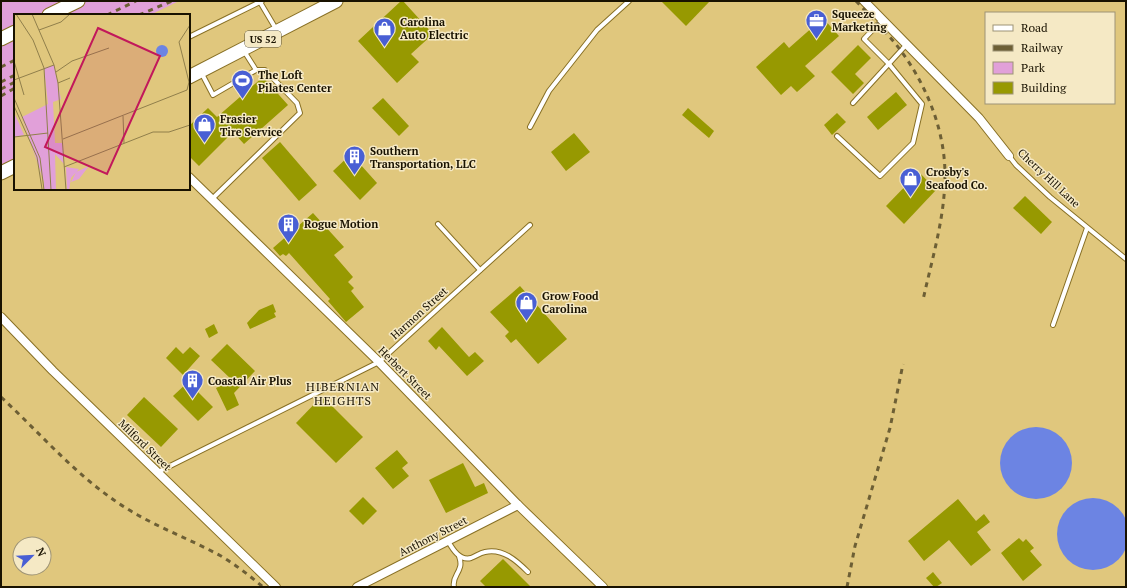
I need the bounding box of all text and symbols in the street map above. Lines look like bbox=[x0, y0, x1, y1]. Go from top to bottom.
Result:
office icon: Squeeze Marketing bbox=[803, 7, 829, 40]
place label: Squeeze Marketing bbox=[832, 7, 887, 34]
legend bbox=[985, 12, 1115, 104]
inset map bbox=[14, 14, 190, 190]
shop icon: Carolina Auto Electric bbox=[372, 15, 398, 48]
place label: Carolina Auto Electric bbox=[400, 15, 469, 42]
text: Road bbox=[1021, 20, 1048, 35]
road number: US 52 bbox=[245, 31, 281, 47]
text: Railway bbox=[1021, 40, 1064, 55]
text: Park bbox=[1021, 60, 1046, 75]
sports icon: The Loft Pilates Center bbox=[230, 68, 256, 101]
place label: The Loft Pilates Center bbox=[258, 68, 332, 95]
text: Building bbox=[1021, 80, 1067, 95]
shop icon: Frasier Tire Service bbox=[192, 112, 218, 145]
place label: Frasier Tire Service bbox=[220, 112, 282, 139]
building icon: Southern Transportation, LLC bbox=[342, 144, 368, 177]
place label: Southern Transportation, LLC bbox=[370, 144, 476, 171]
street label: Cherry Hill Lane bbox=[1015, 146, 1083, 211]
shop icon: Crosby's Seafood Co. bbox=[898, 165, 924, 198]
place label: Crosby's Seafood Co. bbox=[926, 165, 987, 192]
building icon: Rogue Motion bbox=[276, 211, 302, 244]
place label: Rogue Motion bbox=[304, 217, 378, 231]
street label: Harmon Street bbox=[388, 284, 450, 342]
shop icon: Grow Food Carolina bbox=[513, 289, 539, 322]
place label: Grow Food Carolina bbox=[542, 289, 599, 316]
street label: Herbert Street bbox=[375, 343, 435, 403]
building icon: Coastal Air Plus bbox=[180, 368, 206, 401]
place label: Coastal Air Plus bbox=[208, 374, 292, 388]
district label: HIBERNIAN HEIGHTS bbox=[306, 379, 380, 408]
street label: Milford Street bbox=[116, 416, 174, 474]
street label: Anthony Street bbox=[397, 513, 469, 559]
north arrow bbox=[12, 536, 52, 576]
text: N bbox=[33, 545, 49, 559]

